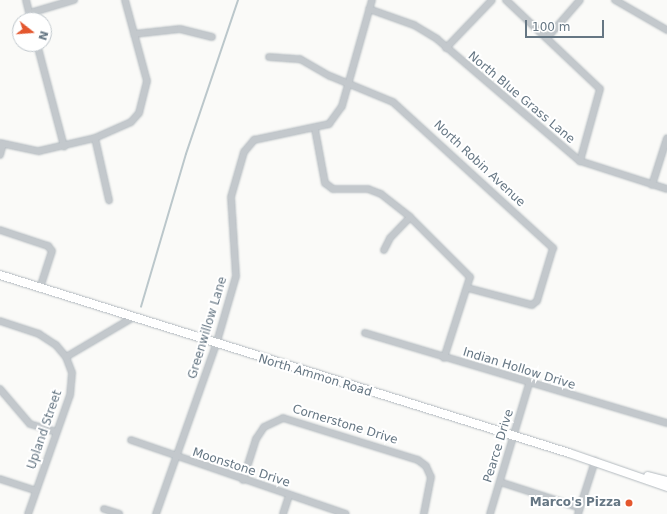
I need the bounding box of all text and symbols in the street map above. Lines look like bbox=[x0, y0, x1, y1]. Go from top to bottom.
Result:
north arrow bbox=[12, 12, 52, 52]
scale bar bbox=[527, 12, 606, 38]
text: 100 m bbox=[532, 20, 570, 34]
text: N bbox=[35, 29, 51, 42]
street label: North Blue Grass Lane bbox=[465, 49, 577, 147]
street label: North Robin Avenue bbox=[430, 118, 528, 210]
street label: Greenwillow Lane bbox=[186, 275, 230, 381]
street label: Indian Hollow Drive bbox=[461, 345, 577, 393]
street label: North Ammon Road bbox=[257, 352, 373, 400]
street label: Upland Street bbox=[25, 389, 65, 471]
street label: Cornerstone Drive bbox=[291, 402, 399, 448]
street label: Pearce Drive bbox=[481, 408, 517, 484]
street label: Moonstone Drive bbox=[190, 445, 292, 491]
place label: Marco's Pizza bbox=[530, 496, 621, 510]
marker: Marco's Pizza bbox=[624, 498, 634, 508]

